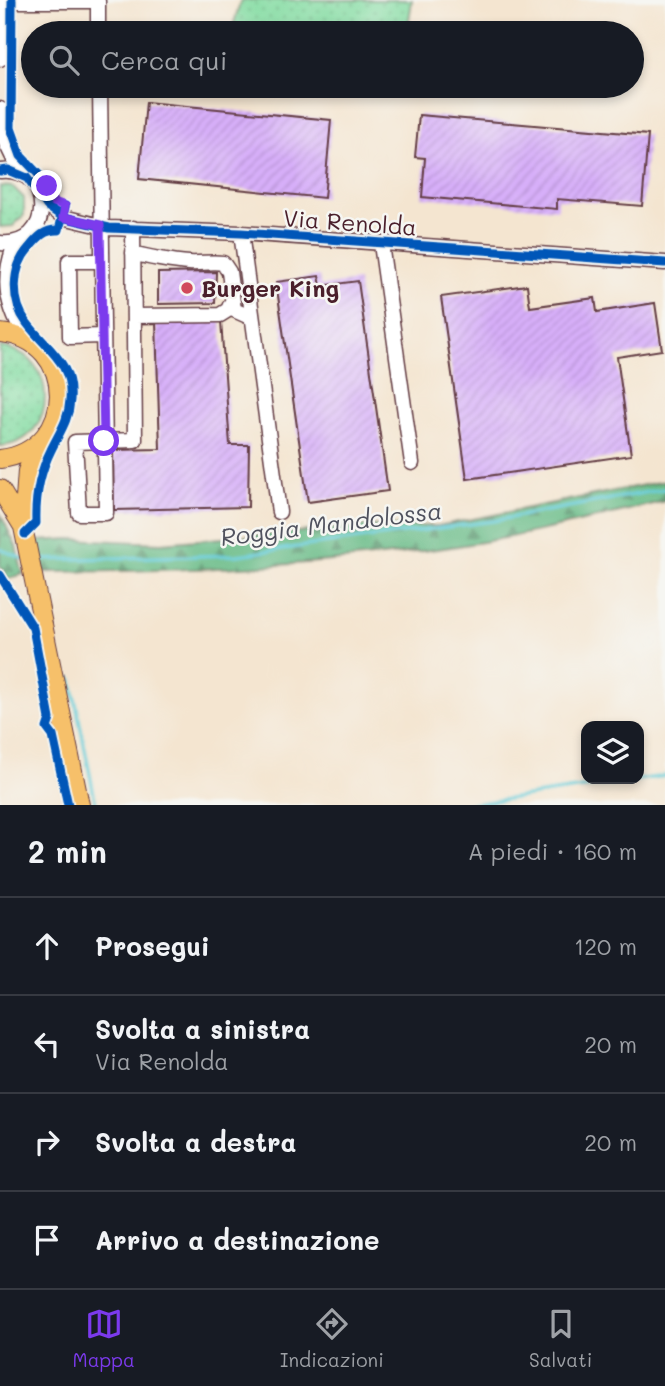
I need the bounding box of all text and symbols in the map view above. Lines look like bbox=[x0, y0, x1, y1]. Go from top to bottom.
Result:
search box bbox=[21, 21, 644, 98]
icon: search bbox=[45, 41, 83, 79]
text: Cerca qui bbox=[101, 43, 227, 77]
route end bbox=[31, 170, 62, 201]
street label: Via Renolda bbox=[282, 202, 418, 242]
place label: Burger King bbox=[201, 273, 339, 303]
marker: Burger King bbox=[179, 280, 195, 296]
route start bbox=[88, 425, 119, 456]
water label: Roggia Mandolossa bbox=[219, 494, 443, 552]
map controls bbox=[581, 721, 644, 784]
button: layers bbox=[581, 721, 644, 784]
text: 2 min bbox=[28, 831, 107, 871]
text: A piedi · 160 m bbox=[468, 836, 637, 866]
icon: ahead bbox=[28, 927, 66, 965]
text: Prosegui bbox=[95, 929, 210, 963]
text: 120 m bbox=[574, 931, 637, 961]
text: Svolta a sinistra bbox=[95, 1012, 310, 1046]
icon: left bbox=[28, 1025, 66, 1063]
text: 20 m bbox=[584, 1029, 637, 1059]
text: Via Renolda bbox=[95, 1046, 229, 1076]
icon: right bbox=[28, 1123, 66, 1161]
text: Svolta a destra bbox=[95, 1125, 296, 1159]
text: 20 m bbox=[584, 1127, 637, 1157]
icon: arrive bbox=[28, 1221, 66, 1259]
text: Arrivo a destinazione bbox=[95, 1223, 380, 1257]
tab: Mappa bbox=[73, 1305, 135, 1372]
tab: Indicazioni bbox=[280, 1305, 384, 1372]
tab: Salvati bbox=[529, 1305, 592, 1372]

